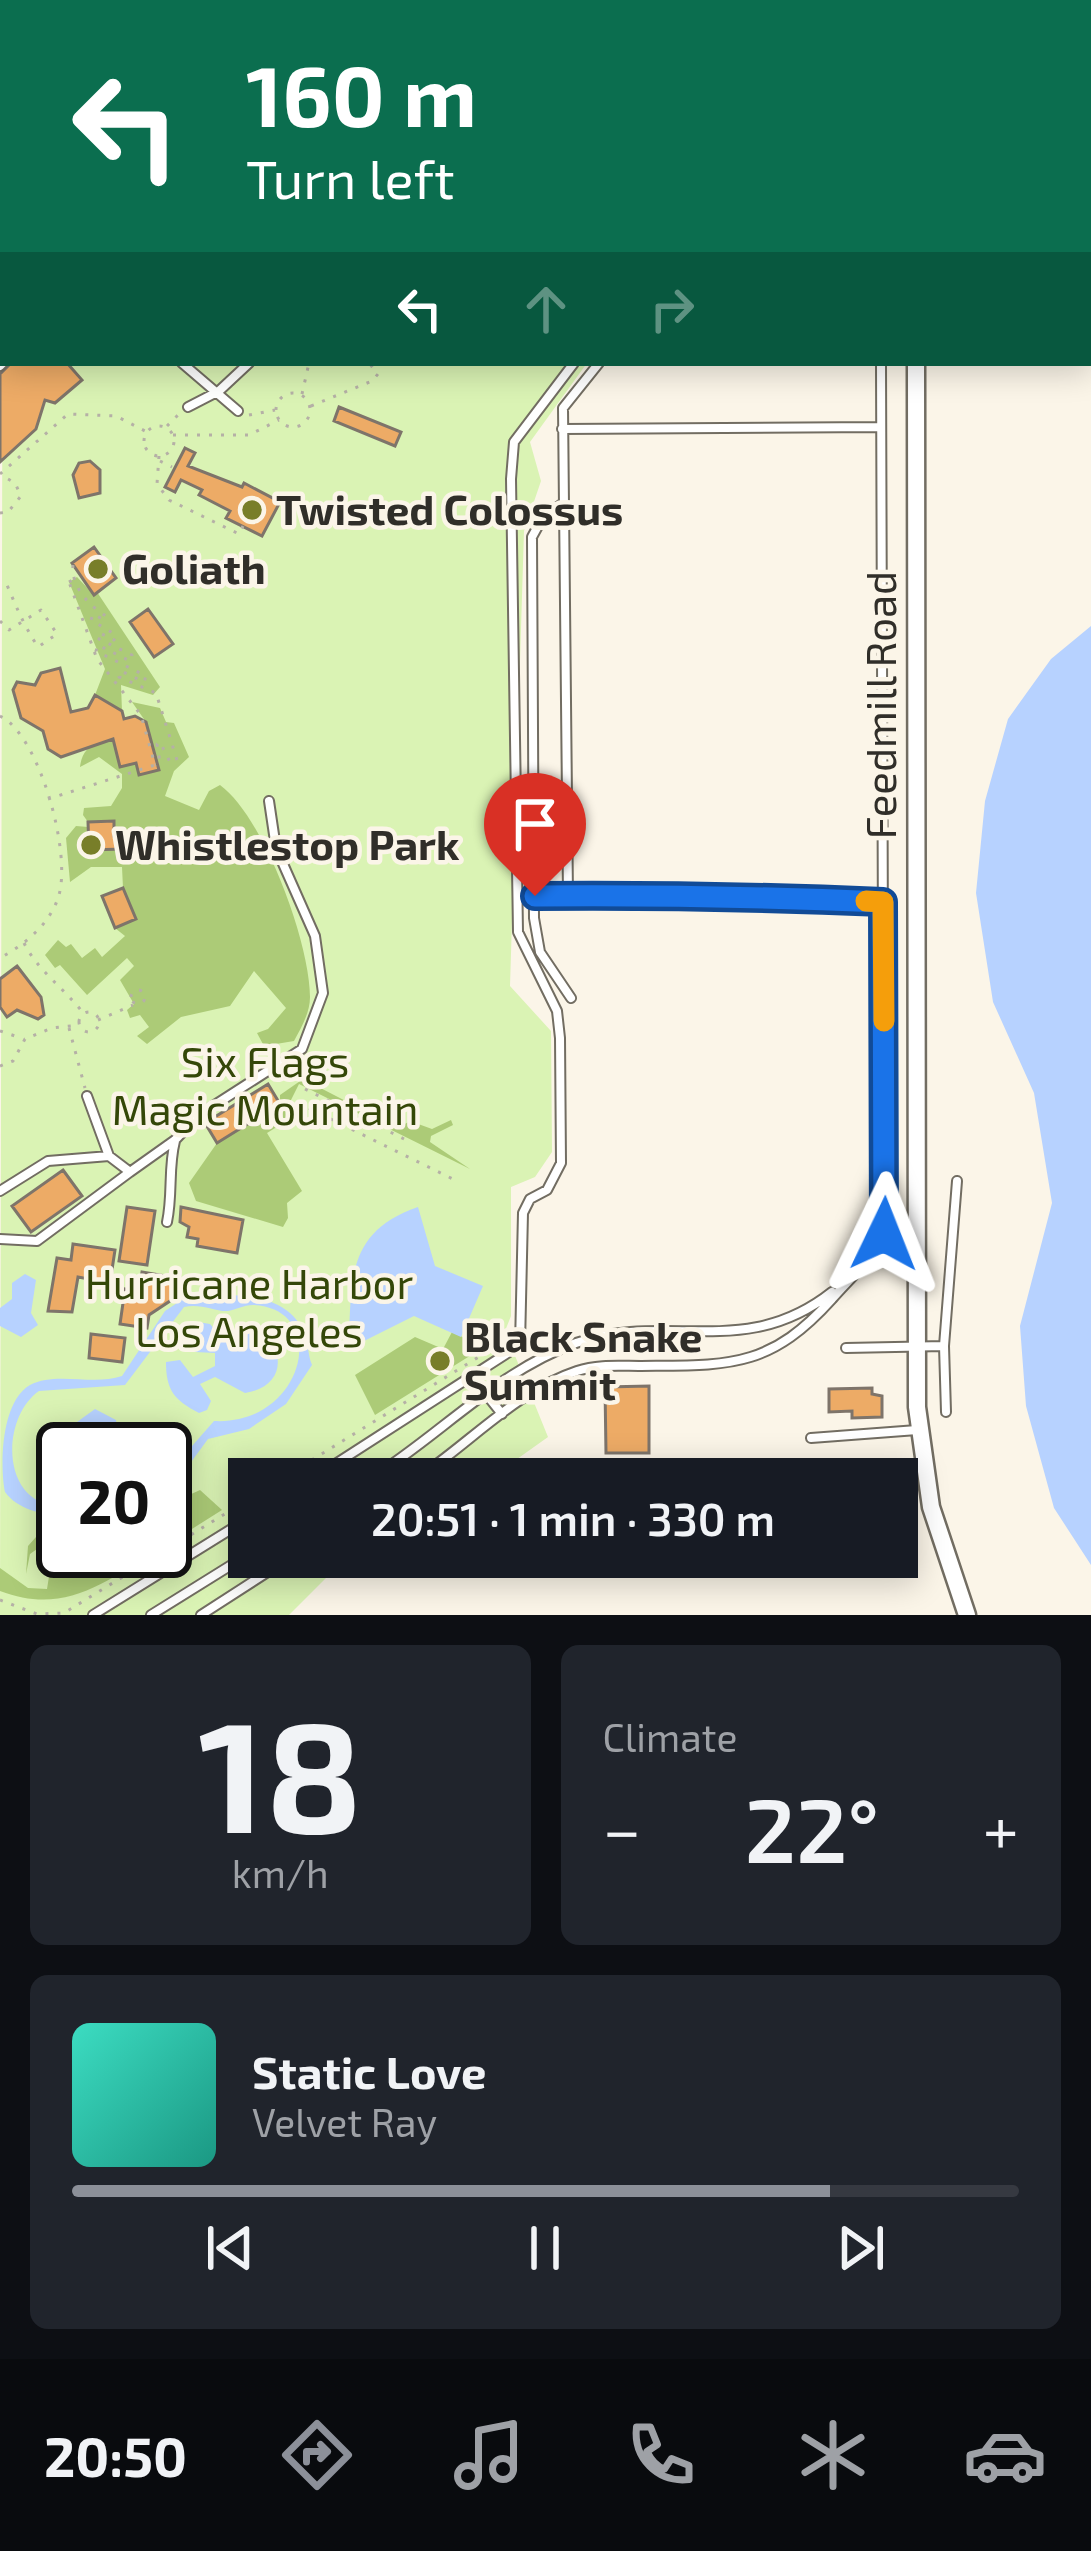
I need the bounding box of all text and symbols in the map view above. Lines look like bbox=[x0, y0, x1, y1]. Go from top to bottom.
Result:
text: 160 m bbox=[246, 43, 477, 144]
icon: left bbox=[48, 48, 204, 204]
text: Turn left bbox=[246, 145, 455, 210]
icon: left bbox=[387, 276, 453, 342]
icon: ahead bbox=[513, 276, 579, 342]
icon: right bbox=[639, 276, 705, 342]
place label: Twisted Colossus bbox=[276, 483, 623, 533]
marker: Twisted Colossus bbox=[239, 497, 265, 523]
place label: Goliath bbox=[122, 542, 266, 592]
marker: Goliath bbox=[85, 556, 111, 582]
street label: Feedmill Road bbox=[854, 571, 904, 839]
pin bbox=[484, 773, 586, 896]
icon: arrive bbox=[502, 791, 568, 857]
place label: Whistlestop Park bbox=[115, 818, 460, 868]
marker: Whistlestop Park bbox=[78, 832, 104, 858]
park label: Six Flags Magic Mountain bbox=[112, 1035, 418, 1133]
position arrow bbox=[821, 1171, 947, 1297]
park label: Hurricane Harbor Los Angeles bbox=[85, 1257, 413, 1355]
place label: Black Snake Summit bbox=[464, 1310, 703, 1408]
marker: Black Snake Summit bbox=[427, 1348, 453, 1374]
speed limit sign: 20 bbox=[36, 1422, 192, 1578]
text: 20:51 · 1 min · 330 m bbox=[371, 1491, 775, 1545]
text: 18 bbox=[198, 1677, 363, 1864]
text: Climate bbox=[603, 1713, 737, 1760]
text: 22° bbox=[744, 1773, 879, 1881]
text: − bbox=[603, 1788, 641, 1867]
text: + bbox=[983, 1788, 1019, 1867]
text: km/h bbox=[232, 1849, 329, 1896]
text: Static Love bbox=[252, 2044, 487, 2098]
text: Velvet Ray bbox=[252, 2098, 437, 2145]
icon: previous bbox=[197, 2215, 263, 2281]
icon: pause bbox=[512, 2215, 578, 2281]
icon: next bbox=[828, 2215, 894, 2281]
icon: directions bbox=[275, 2413, 359, 2497]
icon: music bbox=[447, 2413, 531, 2497]
icon: phone bbox=[619, 2413, 703, 2497]
icon: climate bbox=[791, 2413, 875, 2497]
icon: car bbox=[963, 2413, 1047, 2497]
text: 20:50 bbox=[44, 2423, 187, 2488]

